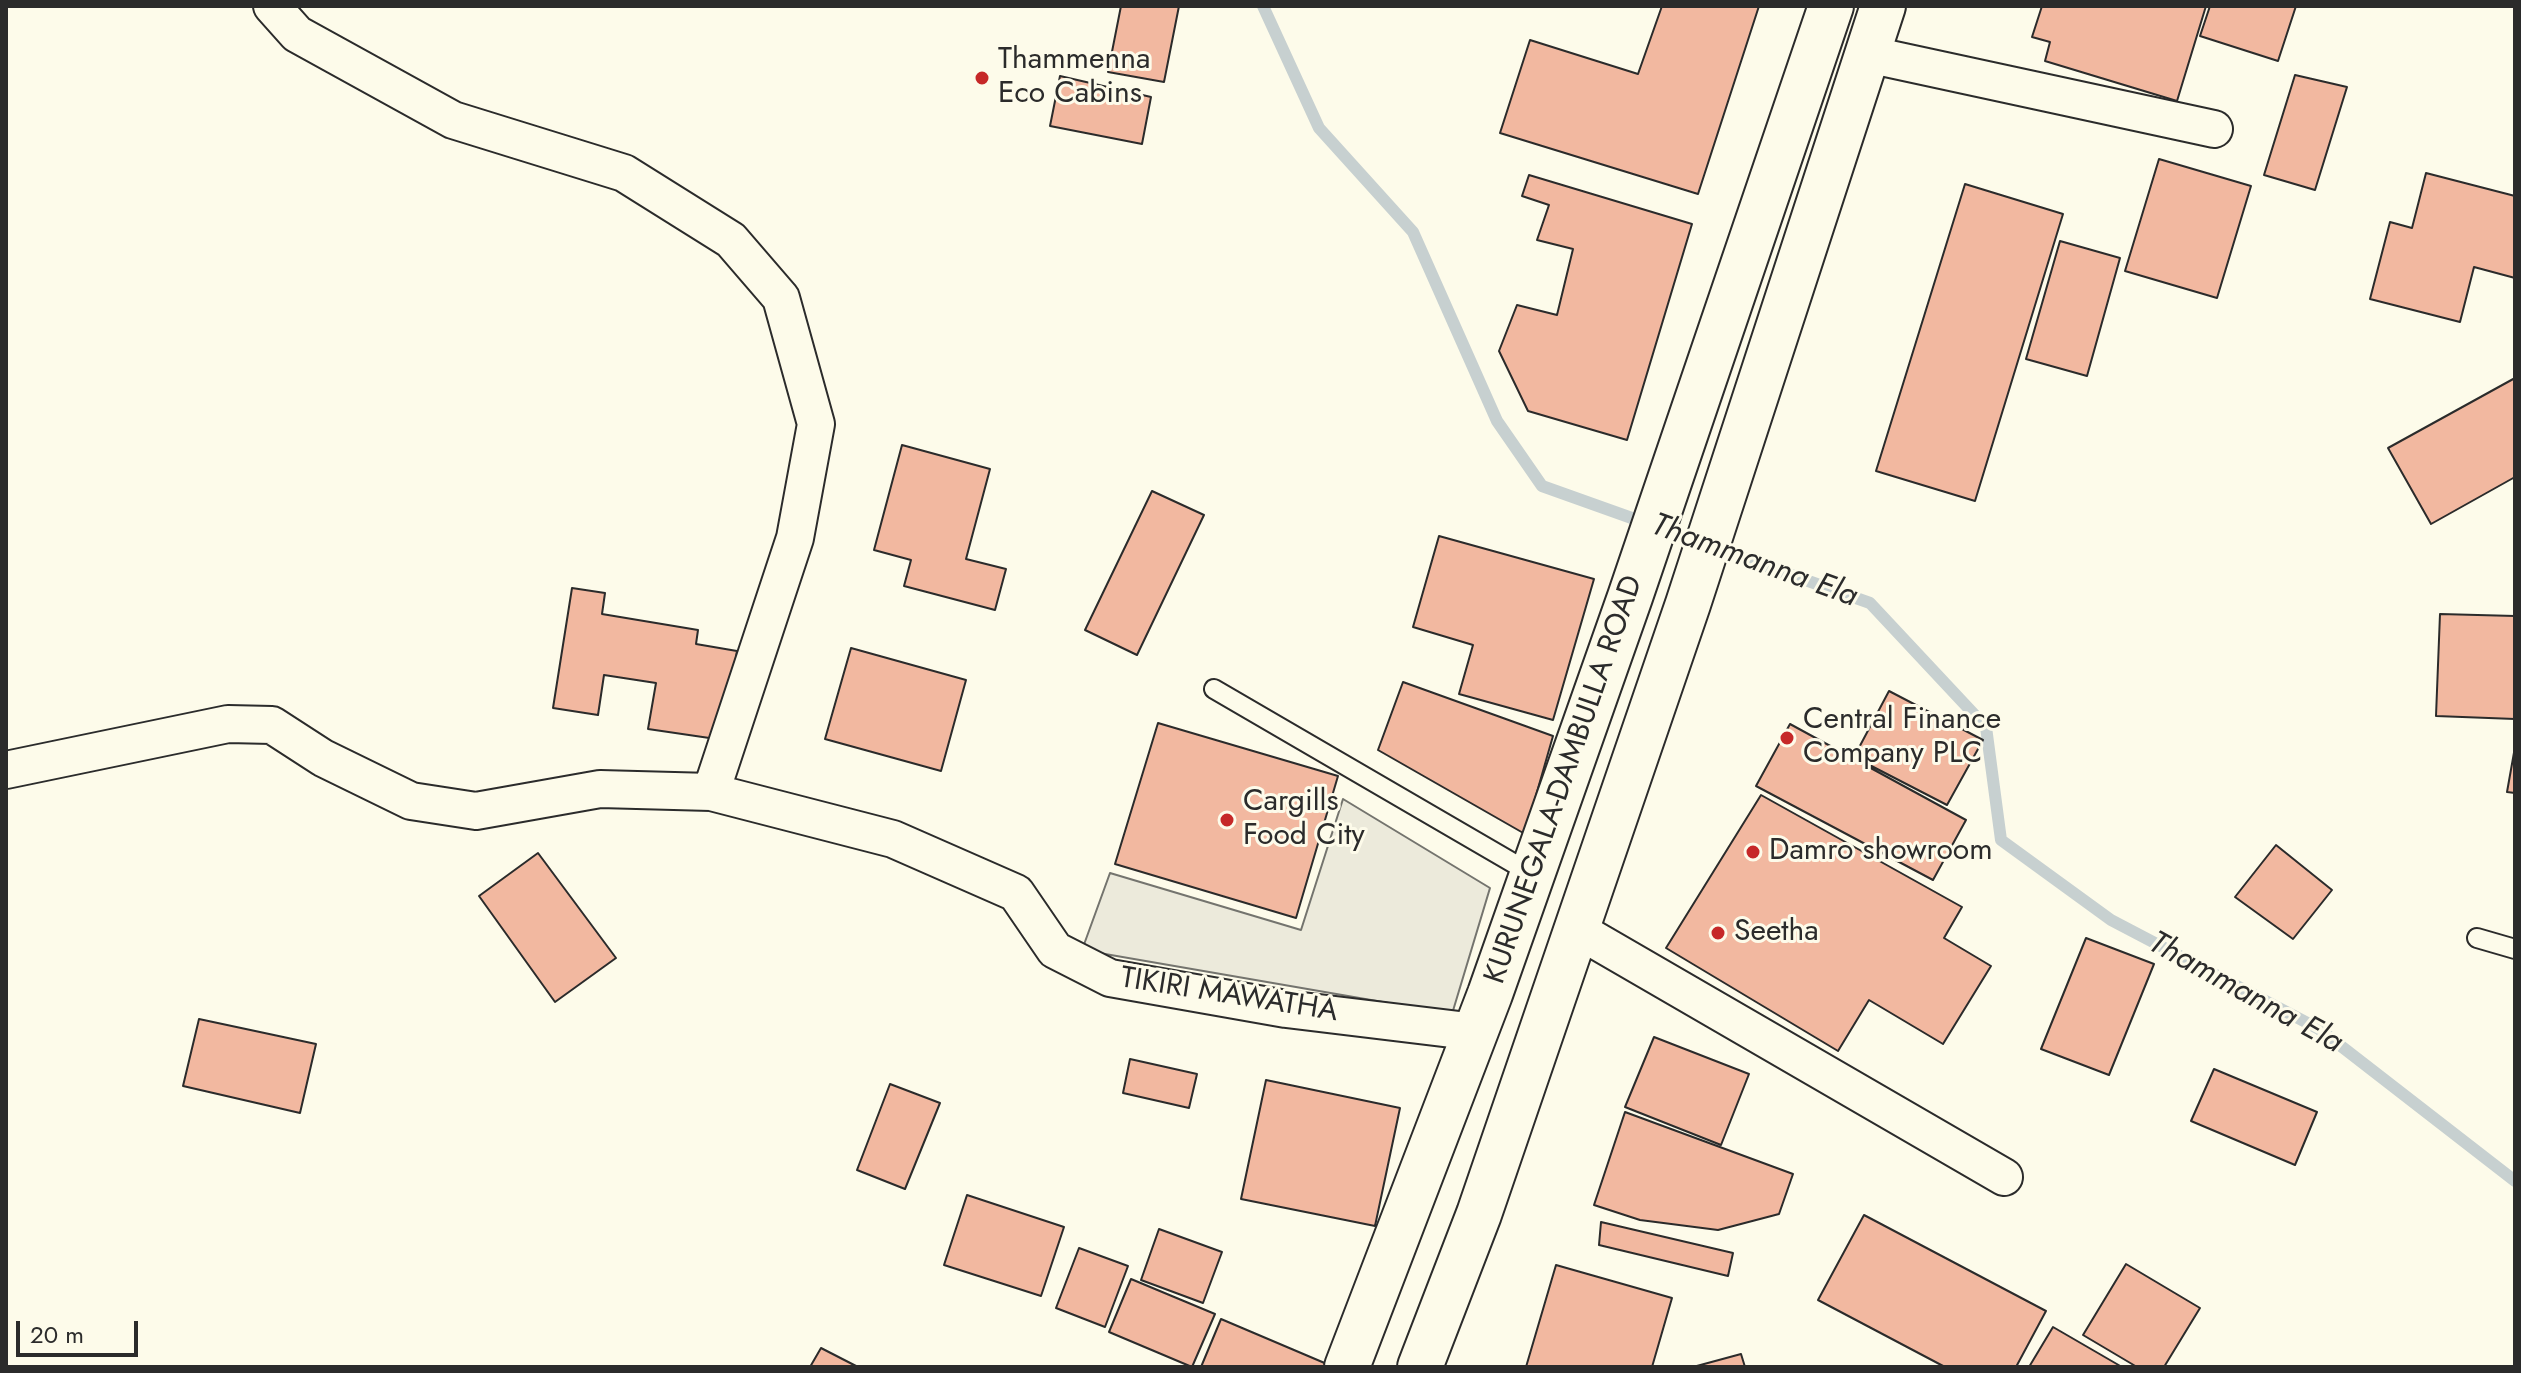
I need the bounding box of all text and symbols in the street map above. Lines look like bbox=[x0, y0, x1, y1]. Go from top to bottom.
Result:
place label: Thammenna Eco Cabins bbox=[998, 43, 1150, 114]
marker: Thammenna Eco Cabins bbox=[973, 69, 991, 87]
water label: Thammanna Ela bbox=[1646, 507, 1862, 617]
street label: KURUNEGALA-DAMBULLA ROAD bbox=[1478, 571, 1652, 989]
place label: Central Finance Company PLC bbox=[1803, 703, 2001, 774]
marker: Central Finance Company PLC bbox=[1778, 729, 1796, 747]
place label: Cargills Food City bbox=[1243, 785, 1365, 856]
marker: Cargills Food City bbox=[1218, 811, 1236, 829]
place label: Damro showroom bbox=[1769, 834, 1993, 870]
marker: Damro showroom bbox=[1744, 843, 1762, 861]
place label: Seetha bbox=[1734, 915, 1819, 951]
marker: Seetha bbox=[1709, 924, 1727, 942]
water label: Thammanna Ela bbox=[2141, 925, 2349, 1063]
street label: TIKIRI MAWATHA bbox=[1118, 961, 1340, 1031]
scale bar bbox=[20, 1305, 142, 1355]
text: 20 m bbox=[30, 1317, 84, 1352]

